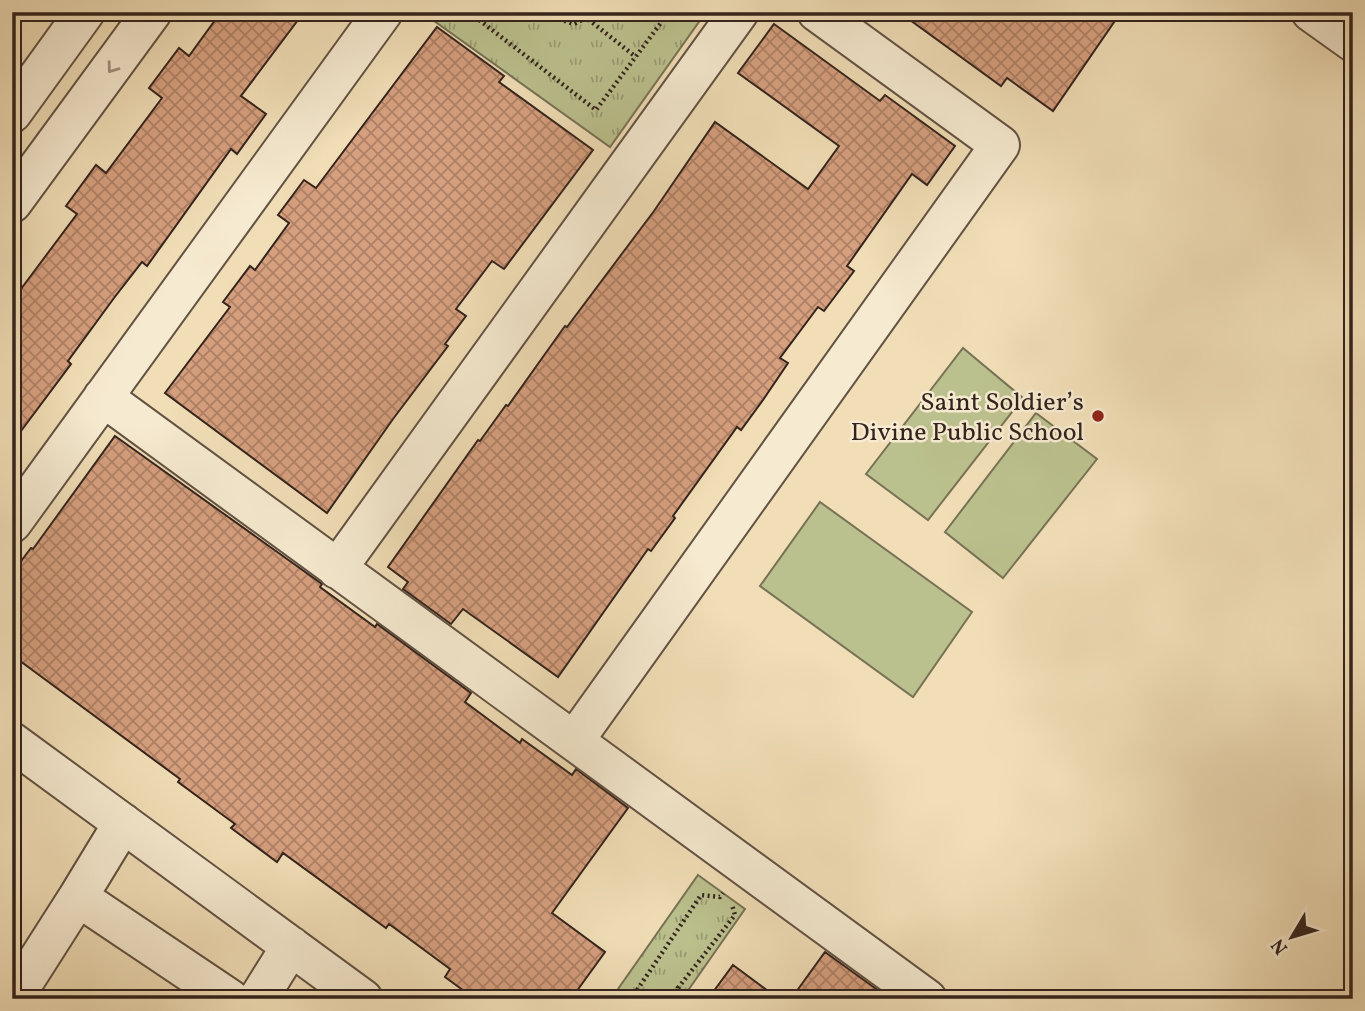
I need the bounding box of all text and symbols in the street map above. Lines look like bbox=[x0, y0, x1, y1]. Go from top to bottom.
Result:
one-way arrow bbox=[108, 60, 120, 72]
place label: Saint Soldier’s Divine Public School bbox=[850, 385, 1084, 451]
marker: Saint Soldier’s Divine Public School bbox=[1090, 408, 1106, 424]
north arrow bbox=[1256, 902, 1326, 972]
text: N bbox=[1266, 933, 1295, 960]

